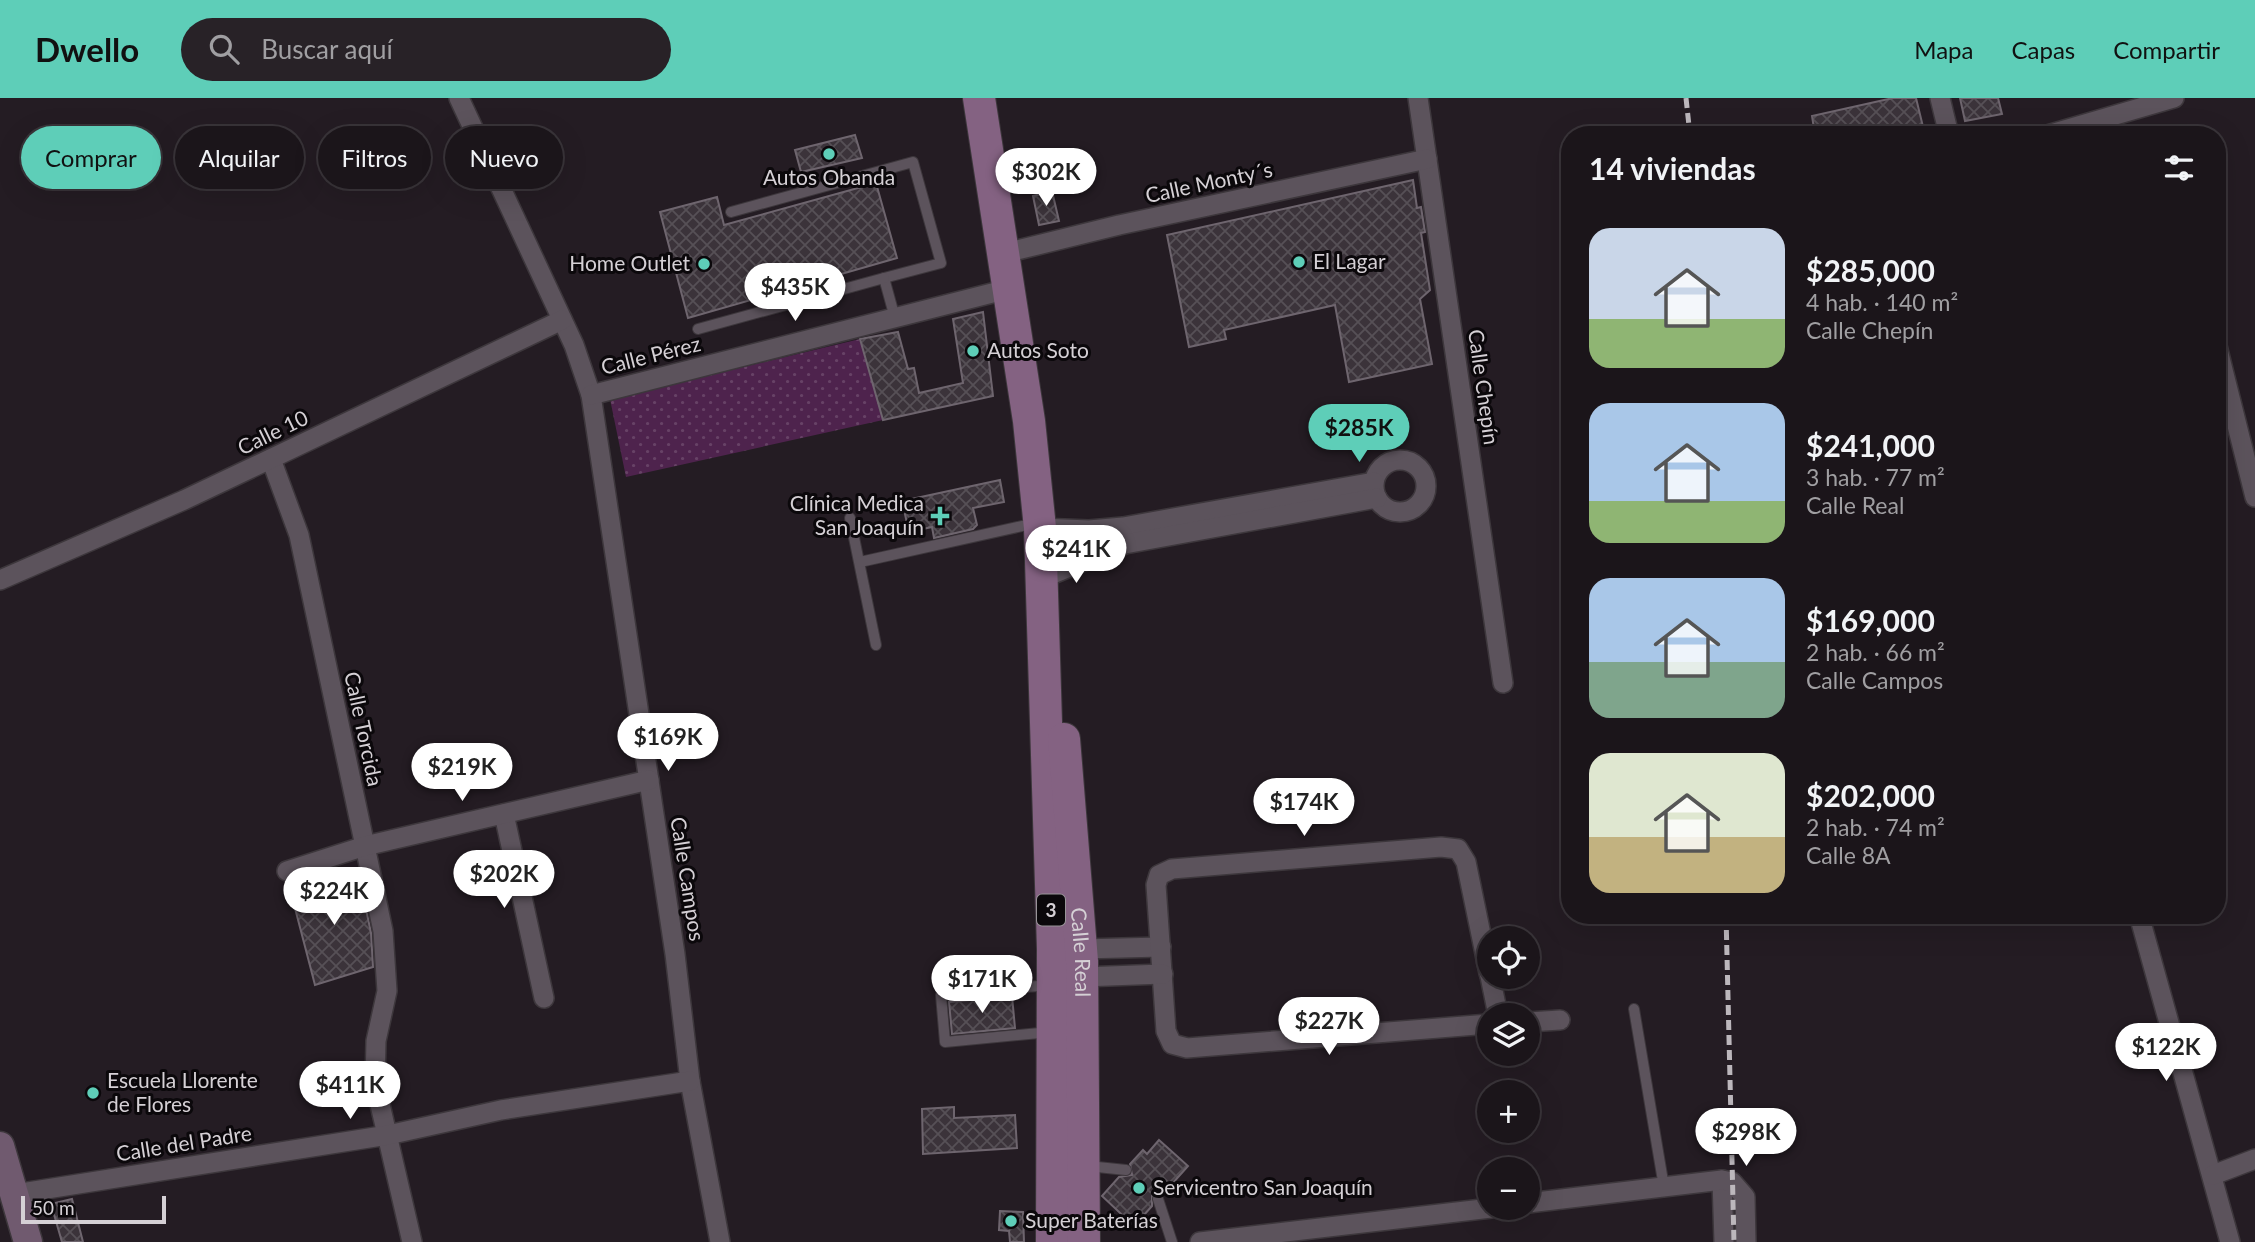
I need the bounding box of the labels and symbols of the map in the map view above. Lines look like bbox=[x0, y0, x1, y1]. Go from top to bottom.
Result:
marker: Autos Obanda bbox=[821, 146, 837, 162]
pin: $302K bbox=[997, 148, 1095, 208]
street label: Calle Monty´s bbox=[1143, 156, 1275, 207]
place label: Autos Obanda bbox=[763, 164, 895, 189]
place label: El Lagar bbox=[1313, 248, 1386, 273]
place label: Home Outlet bbox=[569, 250, 690, 275]
marker: El Lagar bbox=[1291, 254, 1307, 270]
marker: Home Outlet bbox=[696, 256, 712, 272]
pin: $435K bbox=[746, 264, 844, 323]
street label: Calle Chepín bbox=[1464, 328, 1505, 446]
street label: Calle Pérez bbox=[598, 330, 703, 379]
place label: Autos Soto bbox=[987, 337, 1089, 362]
marker: Autos Soto bbox=[965, 343, 981, 359]
street label: Calle 10 bbox=[233, 404, 312, 459]
pin: $285K bbox=[1310, 404, 1408, 464]
place label: Clínica Medica San Joaquín bbox=[790, 490, 924, 539]
marker: Clínica Medica San Joaquín bbox=[930, 506, 950, 526]
pin: $241K bbox=[1027, 526, 1125, 585]
street label: Calle Torcida bbox=[340, 669, 389, 788]
pin: $169K bbox=[619, 714, 717, 773]
pin: $219K bbox=[413, 744, 511, 803]
pin: $174K bbox=[1255, 778, 1353, 838]
street label: Calle Campos bbox=[666, 815, 711, 943]
pin: $202K bbox=[455, 850, 553, 910]
pin: $224K bbox=[285, 868, 383, 927]
road number: 3 bbox=[1037, 894, 1065, 926]
street label: Calle Real bbox=[1067, 906, 1096, 997]
pin: $171K bbox=[933, 956, 1031, 1015]
pin: $227K bbox=[1280, 998, 1378, 1057]
pin: $122K bbox=[2117, 1024, 2215, 1083]
pin: $411K bbox=[301, 1062, 399, 1121]
place label: Escuela Llorente de Flores bbox=[107, 1067, 258, 1116]
marker: Escuela Llorente de Flores bbox=[85, 1085, 101, 1101]
pin: $298K bbox=[1697, 1108, 1795, 1168]
street label: Calle del Padre bbox=[114, 1119, 253, 1166]
place label: Servicentro San Joaquín bbox=[1153, 1174, 1373, 1199]
marker: Servicentro San Joaquín bbox=[1131, 1180, 1147, 1196]
scale bar bbox=[21, 1193, 166, 1225]
place label: Super Baterías bbox=[1025, 1207, 1158, 1232]
marker: Super Baterías bbox=[1003, 1213, 1019, 1229]

